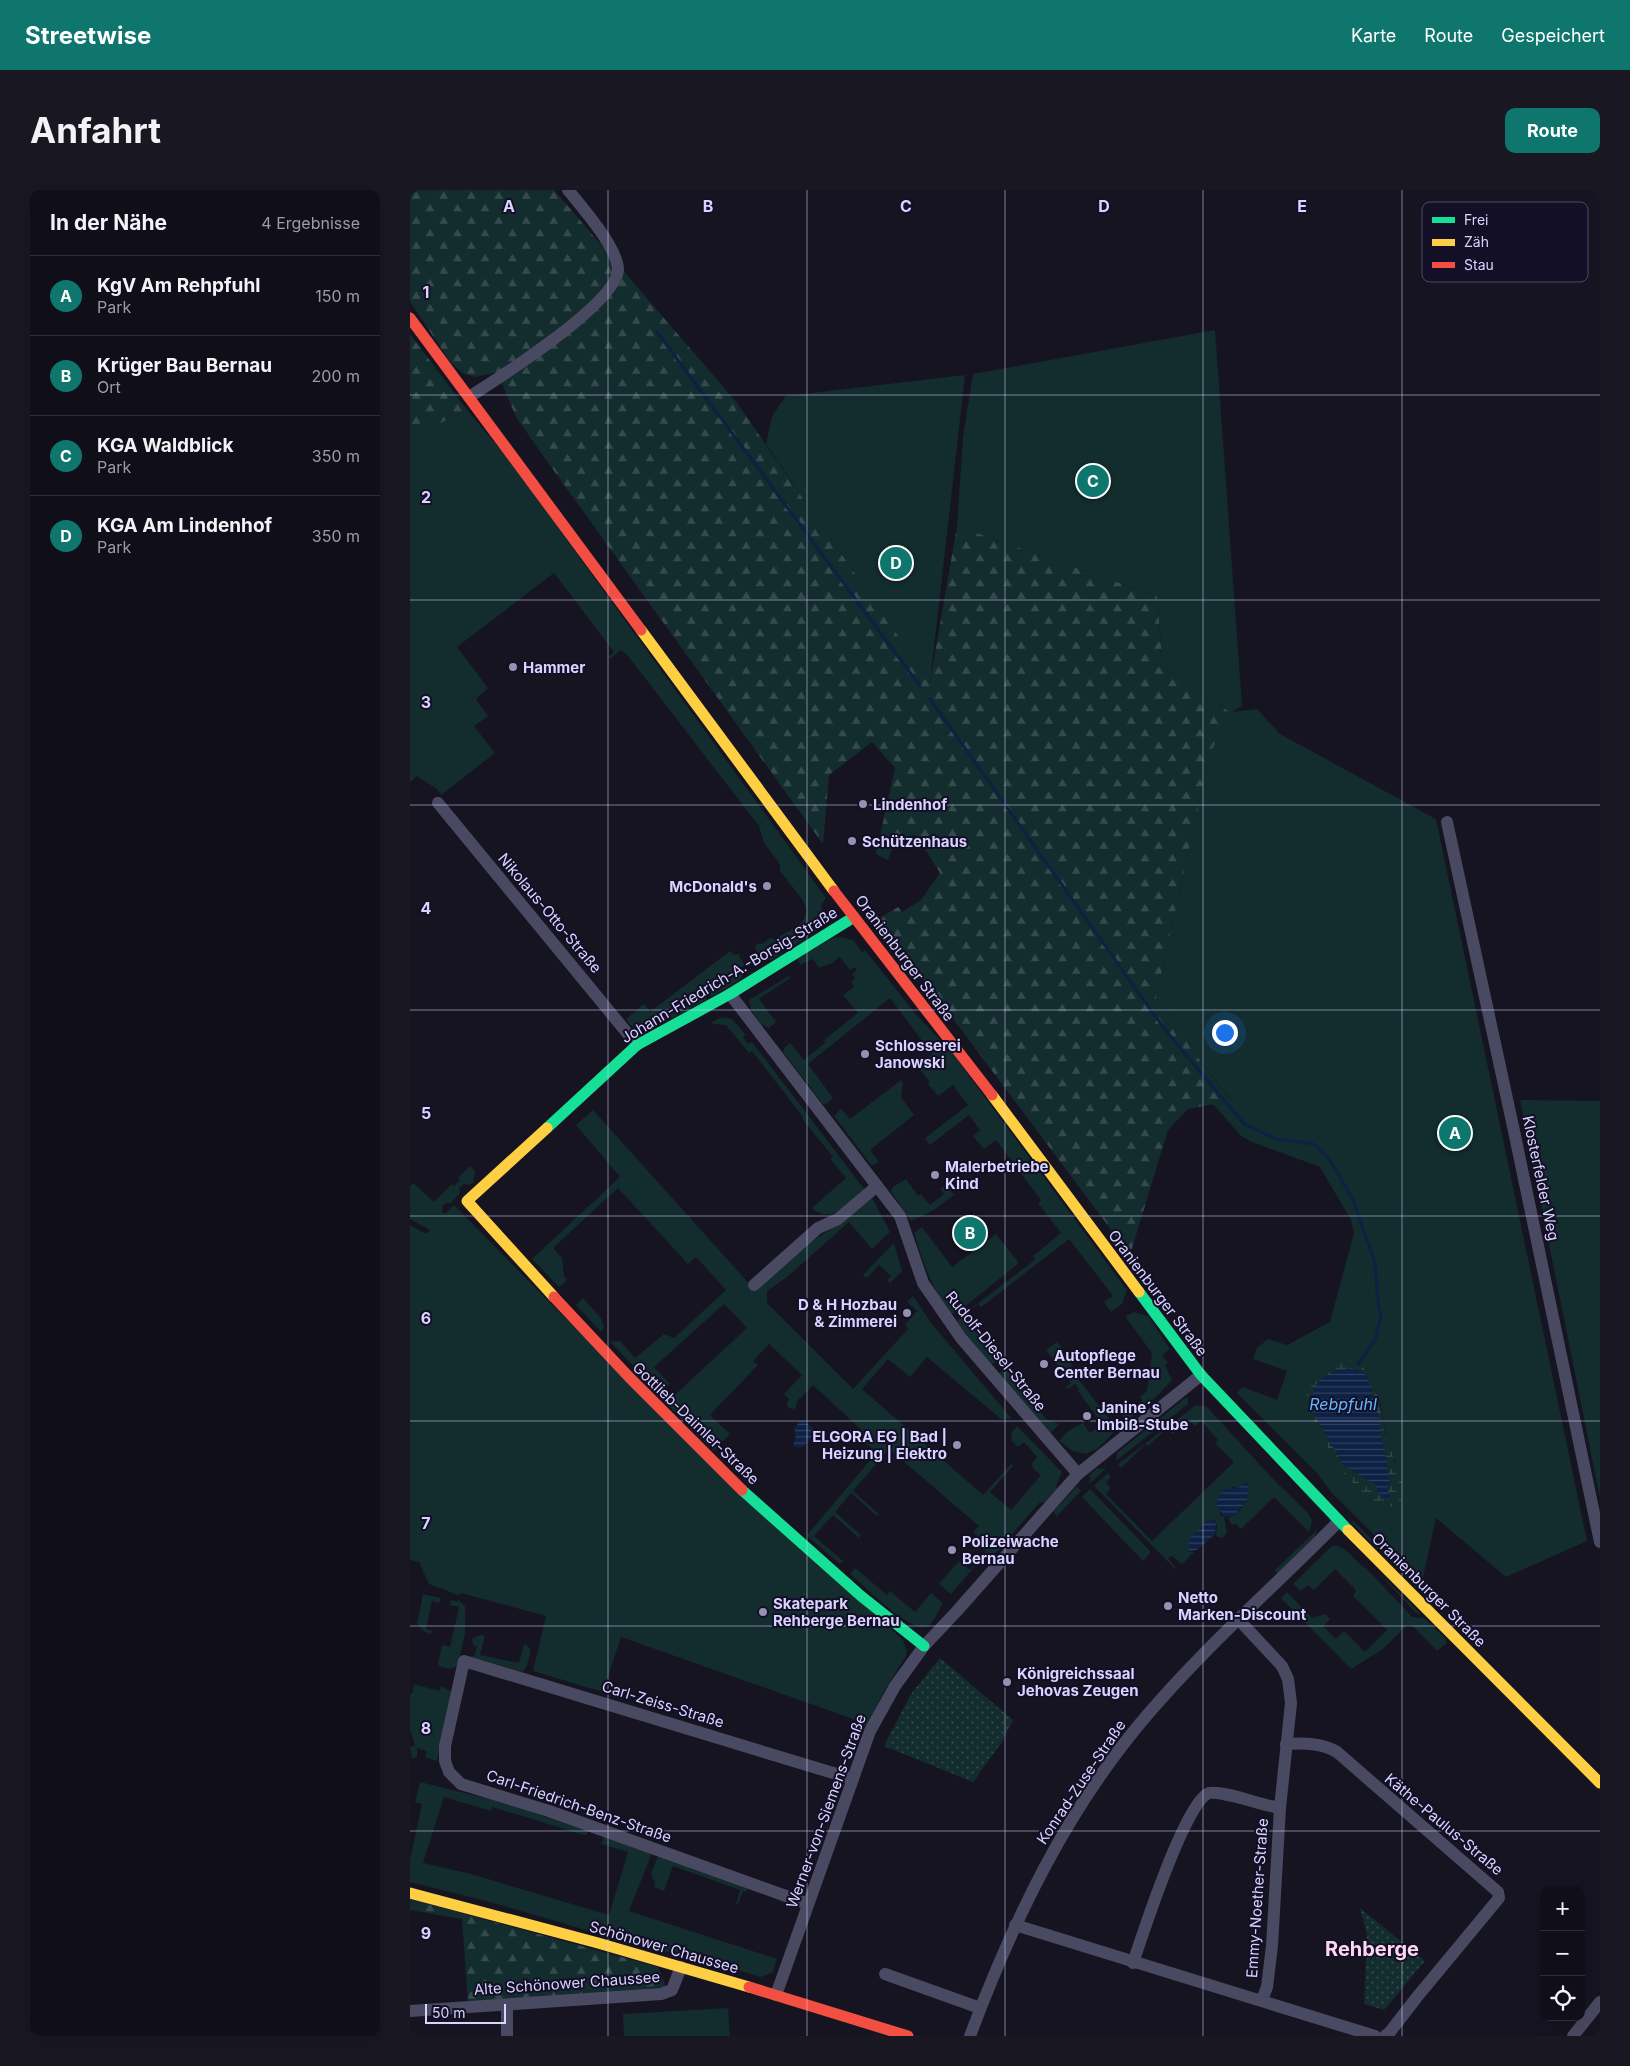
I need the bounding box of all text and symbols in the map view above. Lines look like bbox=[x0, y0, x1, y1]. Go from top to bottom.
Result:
text: Streetwise bbox=[25, 21, 151, 50]
text: Karte bbox=[1351, 25, 1396, 46]
text: Route bbox=[1424, 25, 1473, 46]
text: Gespeichert bbox=[1501, 25, 1605, 46]
button: Route bbox=[1505, 108, 1600, 153]
text: Anfahrt bbox=[30, 109, 161, 151]
text: A bbox=[503, 196, 515, 216]
text: B bbox=[703, 196, 713, 216]
text: C bbox=[900, 196, 912, 216]
text: D bbox=[1098, 196, 1110, 216]
text: E bbox=[1297, 196, 1307, 216]
legend bbox=[1422, 202, 1588, 282]
text: In der Nähe bbox=[50, 210, 167, 235]
text: Frei bbox=[1464, 211, 1488, 228]
text: 4 Ergebnisse bbox=[261, 213, 360, 233]
text: Zäh bbox=[1464, 233, 1489, 250]
text: Stau bbox=[1464, 256, 1494, 273]
text: KgV Am Rehpfuhl bbox=[97, 274, 260, 297]
text: 1 bbox=[423, 282, 429, 302]
text: A bbox=[60, 286, 72, 306]
text: 150 m bbox=[315, 286, 360, 306]
text: Park bbox=[97, 297, 131, 317]
text: Krüger Bau Bernau bbox=[97, 354, 272, 377]
text: B bbox=[61, 366, 71, 386]
text: 200 m bbox=[312, 366, 360, 386]
text: Ort bbox=[97, 377, 121, 397]
text: KGA Waldblick bbox=[97, 434, 234, 457]
text: C bbox=[60, 446, 72, 466]
text: 350 m bbox=[312, 446, 360, 466]
text: Park bbox=[97, 457, 131, 477]
pin: C bbox=[1077, 462, 1109, 500]
text: 2 bbox=[421, 487, 431, 507]
text: KGA Am Lindenhof bbox=[97, 514, 272, 537]
text: D bbox=[60, 526, 72, 546]
text: 350 m bbox=[312, 526, 360, 546]
text: Park bbox=[97, 537, 131, 557]
pin: D bbox=[880, 544, 912, 582]
place label: Hammer bbox=[523, 658, 585, 677]
marker: Hammer bbox=[507, 661, 519, 673]
text: 3 bbox=[421, 692, 431, 712]
place label: Lindenhof bbox=[873, 795, 947, 814]
marker: Lindenhof bbox=[857, 798, 869, 810]
place label: Schützenhaus bbox=[862, 832, 967, 851]
marker: Schützenhaus bbox=[846, 835, 858, 847]
street label: Nikolaus-Otto-Straße bbox=[494, 849, 606, 977]
place label: McDonald's bbox=[669, 877, 757, 896]
marker: McDonald's bbox=[761, 880, 773, 892]
street label: Oranienburger Straße bbox=[851, 891, 959, 1025]
text: 4 bbox=[421, 898, 432, 918]
street label: Johann-Friedrich-A.-Borsig-Straße bbox=[617, 903, 841, 1047]
your location bbox=[1212, 1020, 1238, 1046]
place label: Schlosserei Janowski bbox=[875, 1036, 961, 1072]
marker: Schlosserei Janowski bbox=[859, 1048, 871, 1060]
text: 5 bbox=[421, 1103, 431, 1123]
pin: A bbox=[1439, 1114, 1471, 1152]
street label: Klosterfelder Weg bbox=[1518, 1114, 1564, 1242]
place label: Malerbetriebe Kind bbox=[945, 1157, 1049, 1193]
marker: Malerbetriebe Kind bbox=[929, 1169, 941, 1181]
pin: B bbox=[954, 1214, 986, 1252]
street label: Oranienburger Straße bbox=[1104, 1226, 1212, 1360]
street label: Rudolf-Diesel-Straße bbox=[942, 1287, 1050, 1415]
place label: D & H Hozbau & Zimmerei bbox=[798, 1295, 897, 1331]
marker: D & H Hozbau & Zimmerei bbox=[901, 1307, 913, 1319]
text: 6 bbox=[421, 1308, 431, 1328]
place label: Autopflege Center Bernau bbox=[1054, 1346, 1160, 1382]
street label: Gottlieb-Daimler-Straße bbox=[629, 1358, 763, 1488]
marker: Autopflege Center Bernau bbox=[1038, 1358, 1050, 1370]
water label: Rebpfuhl bbox=[1309, 1394, 1377, 1414]
place label: Janine´s Imbiß-Stube bbox=[1097, 1398, 1188, 1434]
marker: Janine´s Imbiß-Stube bbox=[1081, 1410, 1093, 1422]
place label: ELGORA EG | Bad | Heizung | Elektro bbox=[812, 1427, 947, 1463]
marker: ELGORA EG | Bad | Heizung | Elektro bbox=[951, 1439, 963, 1451]
text: 7 bbox=[421, 1513, 431, 1533]
street label: Oranienburger Straße bbox=[1368, 1529, 1490, 1651]
place label: Polizeiwache Bernau bbox=[962, 1532, 1059, 1568]
marker: Polizeiwache Bernau bbox=[946, 1544, 958, 1556]
place label: Netto Marken-Discount bbox=[1178, 1588, 1307, 1624]
place label: Skatepark Rehberge Bernau bbox=[773, 1594, 900, 1630]
marker: Netto Marken-Discount bbox=[1162, 1600, 1174, 1612]
marker: Skatepark Rehberge Bernau bbox=[757, 1606, 769, 1618]
place label: Königreichssaal Jehovas Zeugen bbox=[1017, 1664, 1138, 1700]
street label: Carl-Zeiss-Straße bbox=[600, 1676, 726, 1732]
marker: Königreichssaal Jehovas Zeugen bbox=[1001, 1676, 1013, 1688]
street label: Werner-von-Siemens-Straße bbox=[782, 1711, 870, 1911]
street label: Konrad-Zuse-Straße bbox=[1032, 1716, 1130, 1848]
text: 8 bbox=[421, 1718, 431, 1738]
street label: Carl-Friedrich-Benz-Straße bbox=[484, 1765, 674, 1847]
street label: Käthe-Paulus-Straße bbox=[1381, 1769, 1507, 1879]
street label: Emmy-Noether-Straße bbox=[1242, 1818, 1272, 1978]
map controls bbox=[1540, 1886, 1585, 2021]
button: + bbox=[1540, 1886, 1585, 1931]
street label: Schönower Chaussee bbox=[587, 1917, 741, 1977]
text: 9 bbox=[421, 1923, 431, 1943]
button: − bbox=[1540, 1931, 1585, 1976]
district label: Rehberge bbox=[1325, 1937, 1419, 1961]
street label: Alte Schönower Chaussee bbox=[473, 1967, 661, 1999]
button: locate bbox=[1540, 1976, 1585, 2021]
scale bar bbox=[425, 2001, 506, 2024]
text: 50 m bbox=[432, 2004, 466, 2021]

